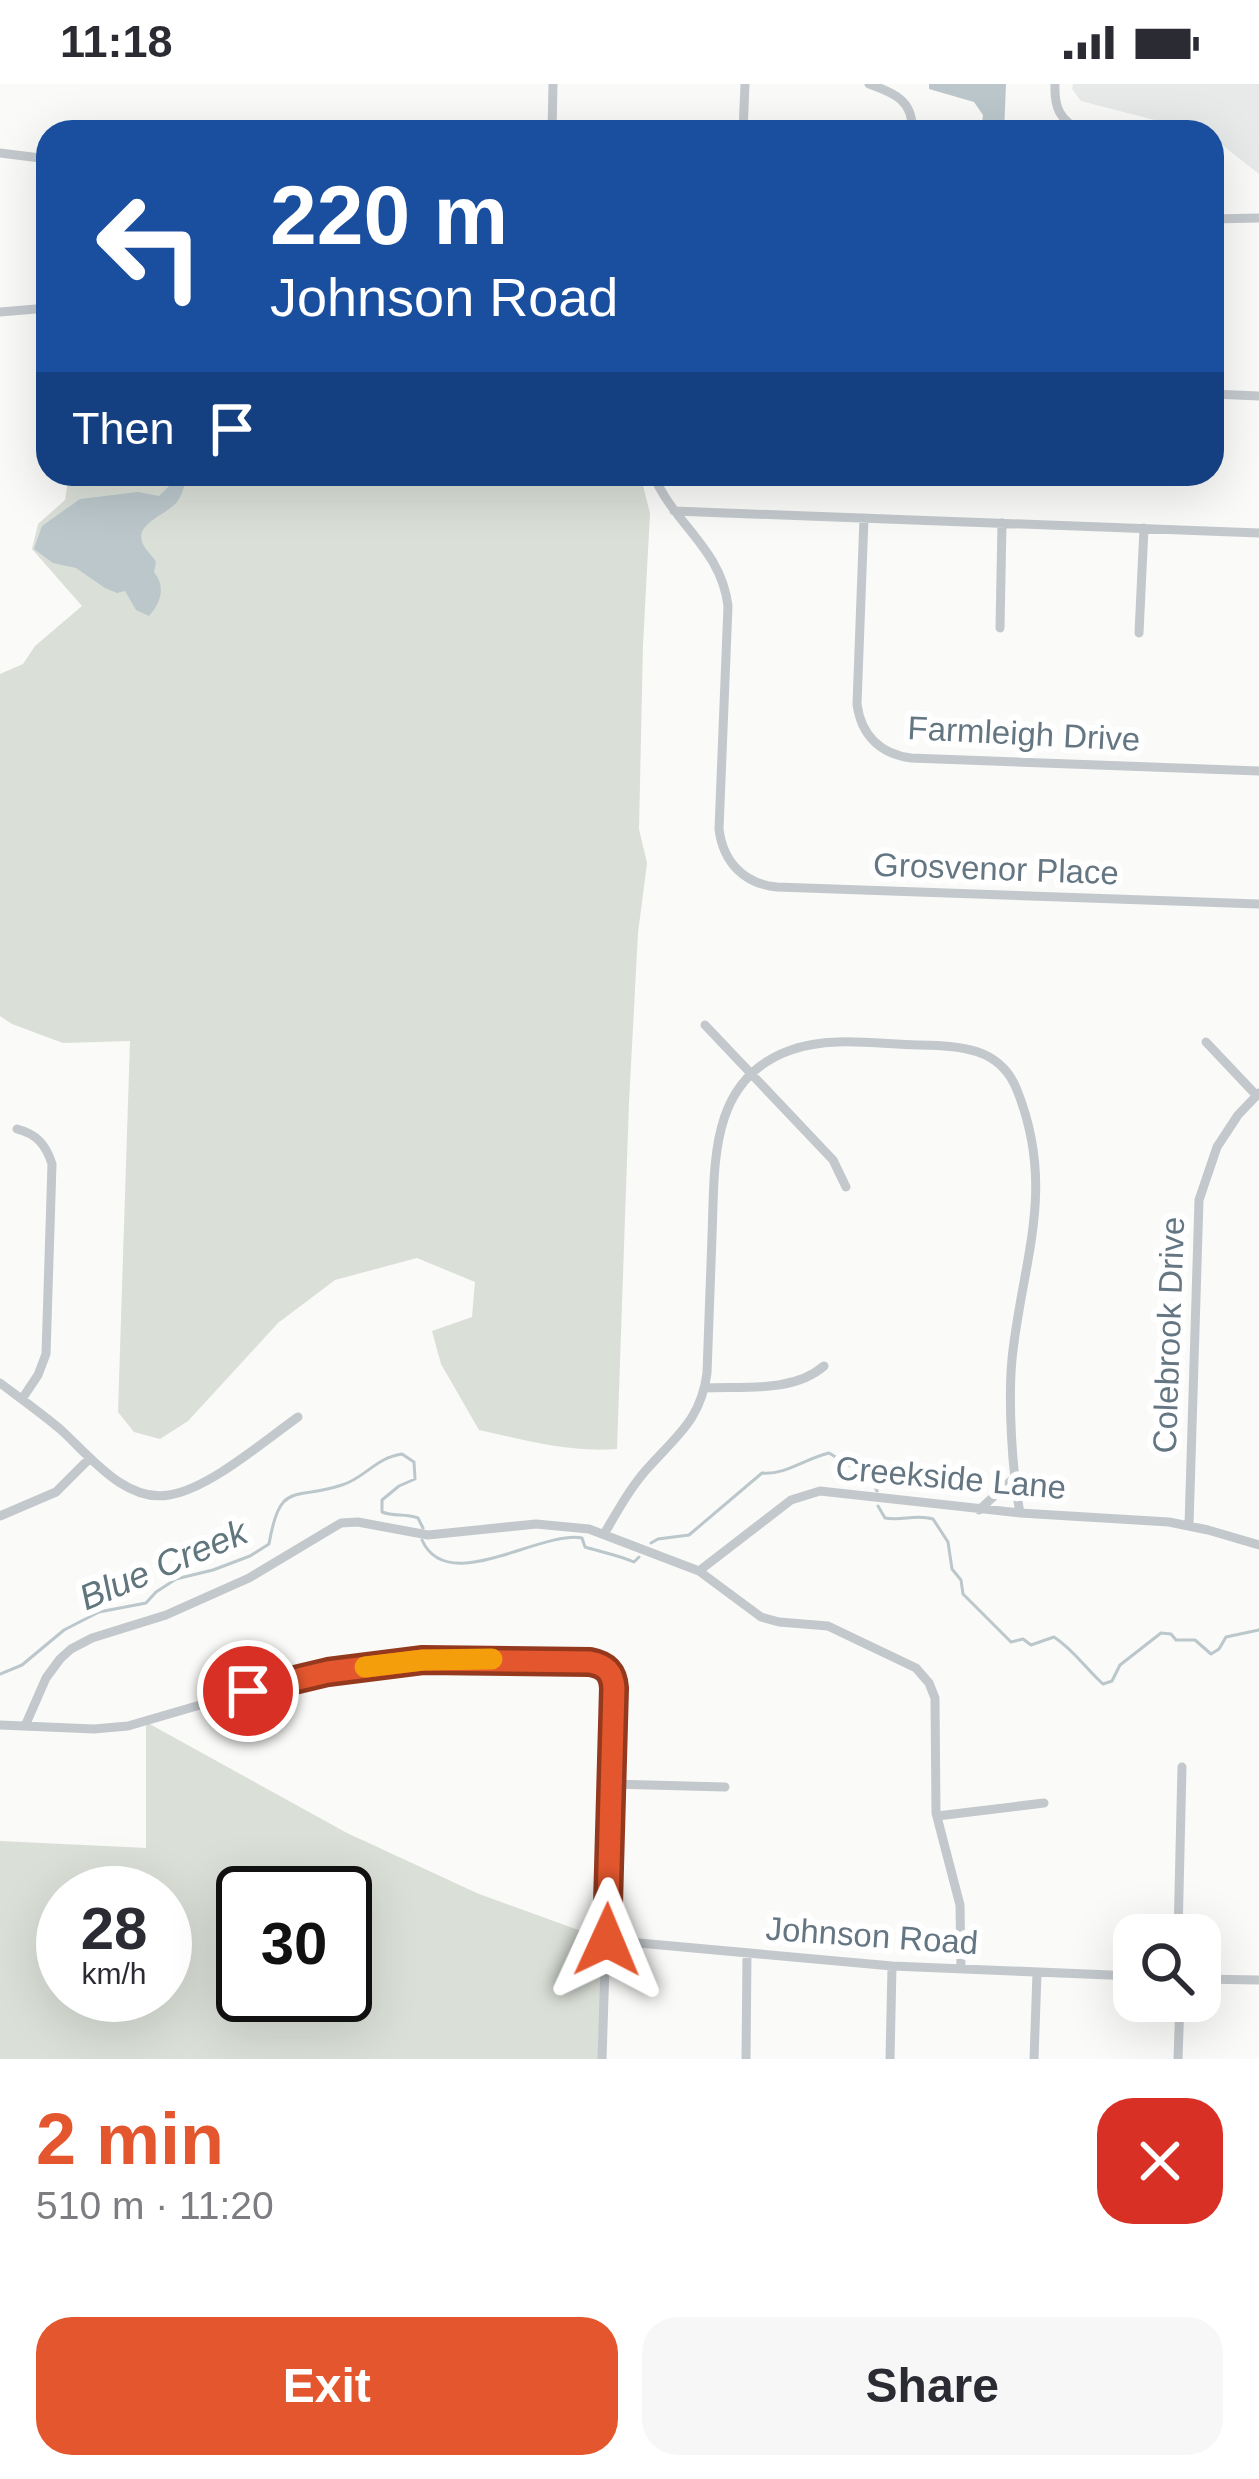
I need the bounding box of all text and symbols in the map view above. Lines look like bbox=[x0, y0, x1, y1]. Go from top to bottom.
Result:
text: 11:18 bbox=[60, 16, 173, 67]
icon: left bbox=[72, 168, 228, 324]
text: 220 m bbox=[270, 168, 508, 262]
text: Johnson Road bbox=[270, 267, 618, 327]
icon: arrive bbox=[199, 396, 265, 462]
text: Then bbox=[72, 403, 175, 454]
street label: Farmleigh Drive bbox=[907, 709, 1141, 758]
street label: Grosvenor Place bbox=[873, 846, 1119, 891]
street label: Colebrook Drive bbox=[1146, 1216, 1191, 1454]
street label: Creekside Lane bbox=[834, 1449, 1068, 1506]
water label: Blue Creek bbox=[73, 1510, 255, 1618]
pin bbox=[197, 1640, 299, 1742]
icon: arrive bbox=[215, 1658, 281, 1724]
speed limit sign: 30 bbox=[216, 1866, 372, 2022]
position arrow bbox=[544, 1877, 670, 2003]
text: 28 bbox=[81, 1895, 147, 1962]
street label: Johnson Road bbox=[765, 1910, 979, 1961]
map controls bbox=[1113, 1914, 1221, 2022]
button: search bbox=[1113, 1914, 1221, 2022]
text: km/h bbox=[81, 1957, 147, 1990]
button: close bbox=[1097, 2098, 1223, 2224]
text: 2 min bbox=[36, 2099, 224, 2179]
text: 510 m · 11:20 bbox=[36, 2184, 274, 2227]
button: Exit bbox=[36, 2317, 618, 2455]
button: Share bbox=[642, 2317, 1223, 2455]

